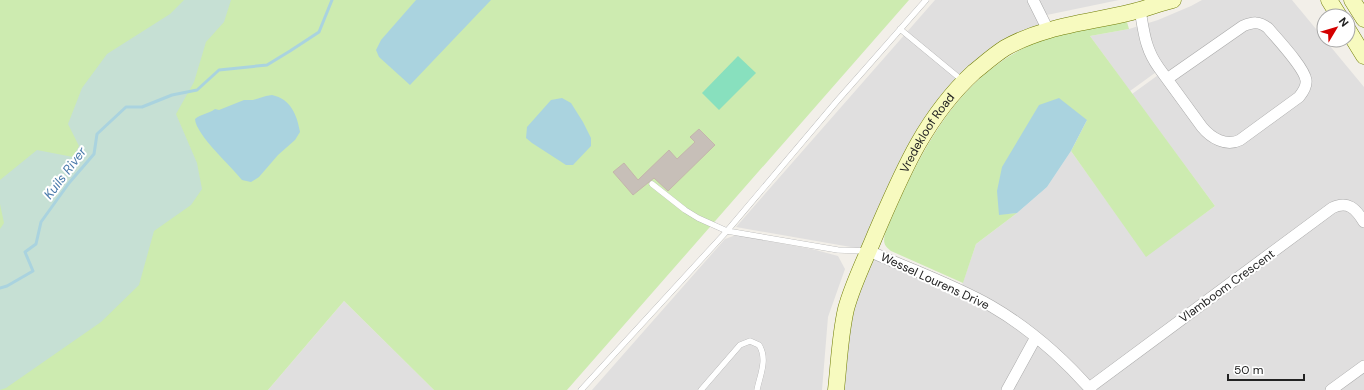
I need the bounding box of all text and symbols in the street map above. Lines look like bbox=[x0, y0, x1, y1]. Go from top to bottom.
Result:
north arrow bbox=[1316, 8, 1356, 48]
text: N bbox=[1336, 14, 1352, 29]
street label: Vredekloof Road bbox=[896, 90, 958, 175]
water label: Kuils River bbox=[40, 143, 91, 202]
street label: Vlamboom Crescent bbox=[1176, 246, 1278, 326]
street label: Wessel Lourens Drive bbox=[878, 249, 992, 313]
scale bar bbox=[1228, 356, 1304, 382]
text: 50 m bbox=[1234, 362, 1263, 378]

